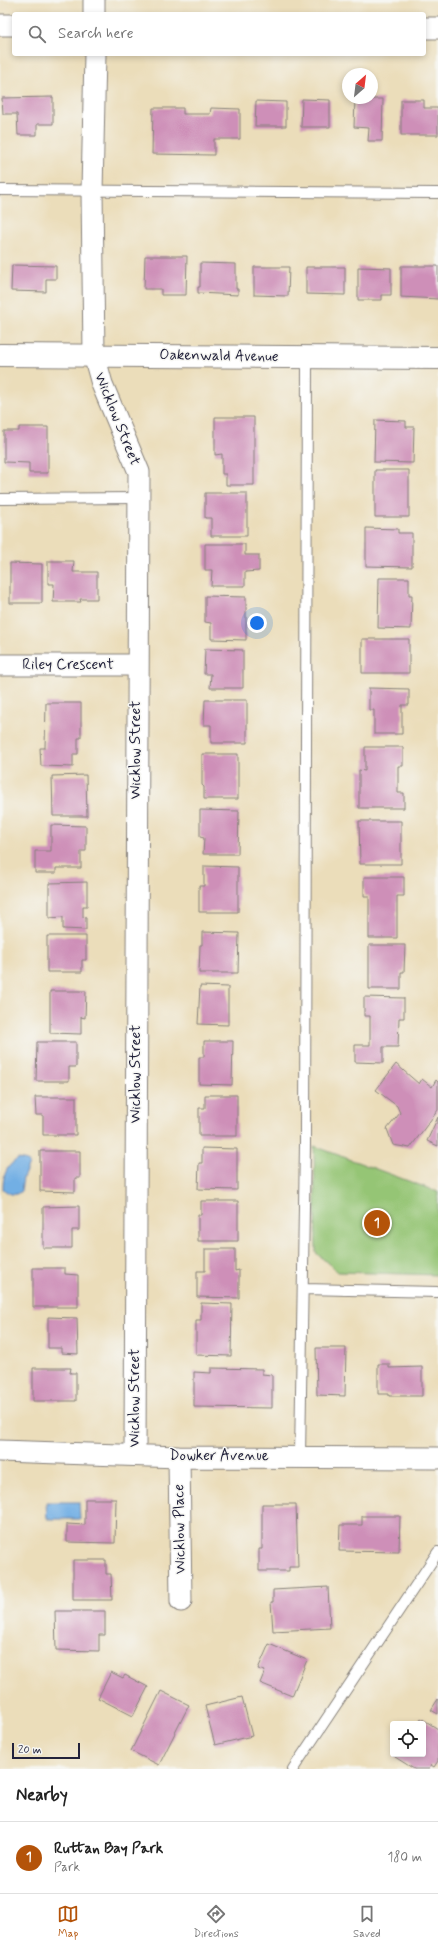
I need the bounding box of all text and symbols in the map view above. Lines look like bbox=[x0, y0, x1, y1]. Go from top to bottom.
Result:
search box bbox=[12, 12, 426, 56]
icon: search bbox=[26, 23, 48, 45]
text: Search here bbox=[58, 24, 134, 44]
north arrow bbox=[342, 68, 378, 104]
street label: Oakenwald Avenue bbox=[159, 345, 279, 367]
street label: Wicklow Street bbox=[89, 369, 145, 469]
your location bbox=[247, 613, 267, 633]
street label: Riley Crescent bbox=[22, 655, 114, 675]
street label: Wicklow Street bbox=[126, 701, 146, 799]
street label: Wicklow Street bbox=[126, 1025, 146, 1123]
pin: 1 bbox=[364, 1208, 390, 1238]
street label: Wicklow Street bbox=[125, 1349, 145, 1447]
street label: Dowker Avenue bbox=[169, 1446, 269, 1466]
street label: Wicklow Place bbox=[169, 1484, 191, 1574]
map controls bbox=[390, 1721, 426, 1757]
button: locate bbox=[390, 1721, 426, 1757]
scale bar bbox=[12, 1741, 80, 1760]
text: 20 m bbox=[18, 1743, 41, 1757]
text: Nearby bbox=[16, 1784, 68, 1806]
text: Ruttan Bay Park bbox=[54, 1839, 163, 1859]
text: 1 bbox=[26, 1849, 32, 1866]
text: 180 m bbox=[387, 1849, 422, 1866]
text: Park bbox=[54, 1859, 80, 1876]
tab: Map bbox=[57, 1903, 79, 1941]
tab: Directions bbox=[193, 1903, 239, 1941]
tab: Saved bbox=[353, 1903, 381, 1941]

